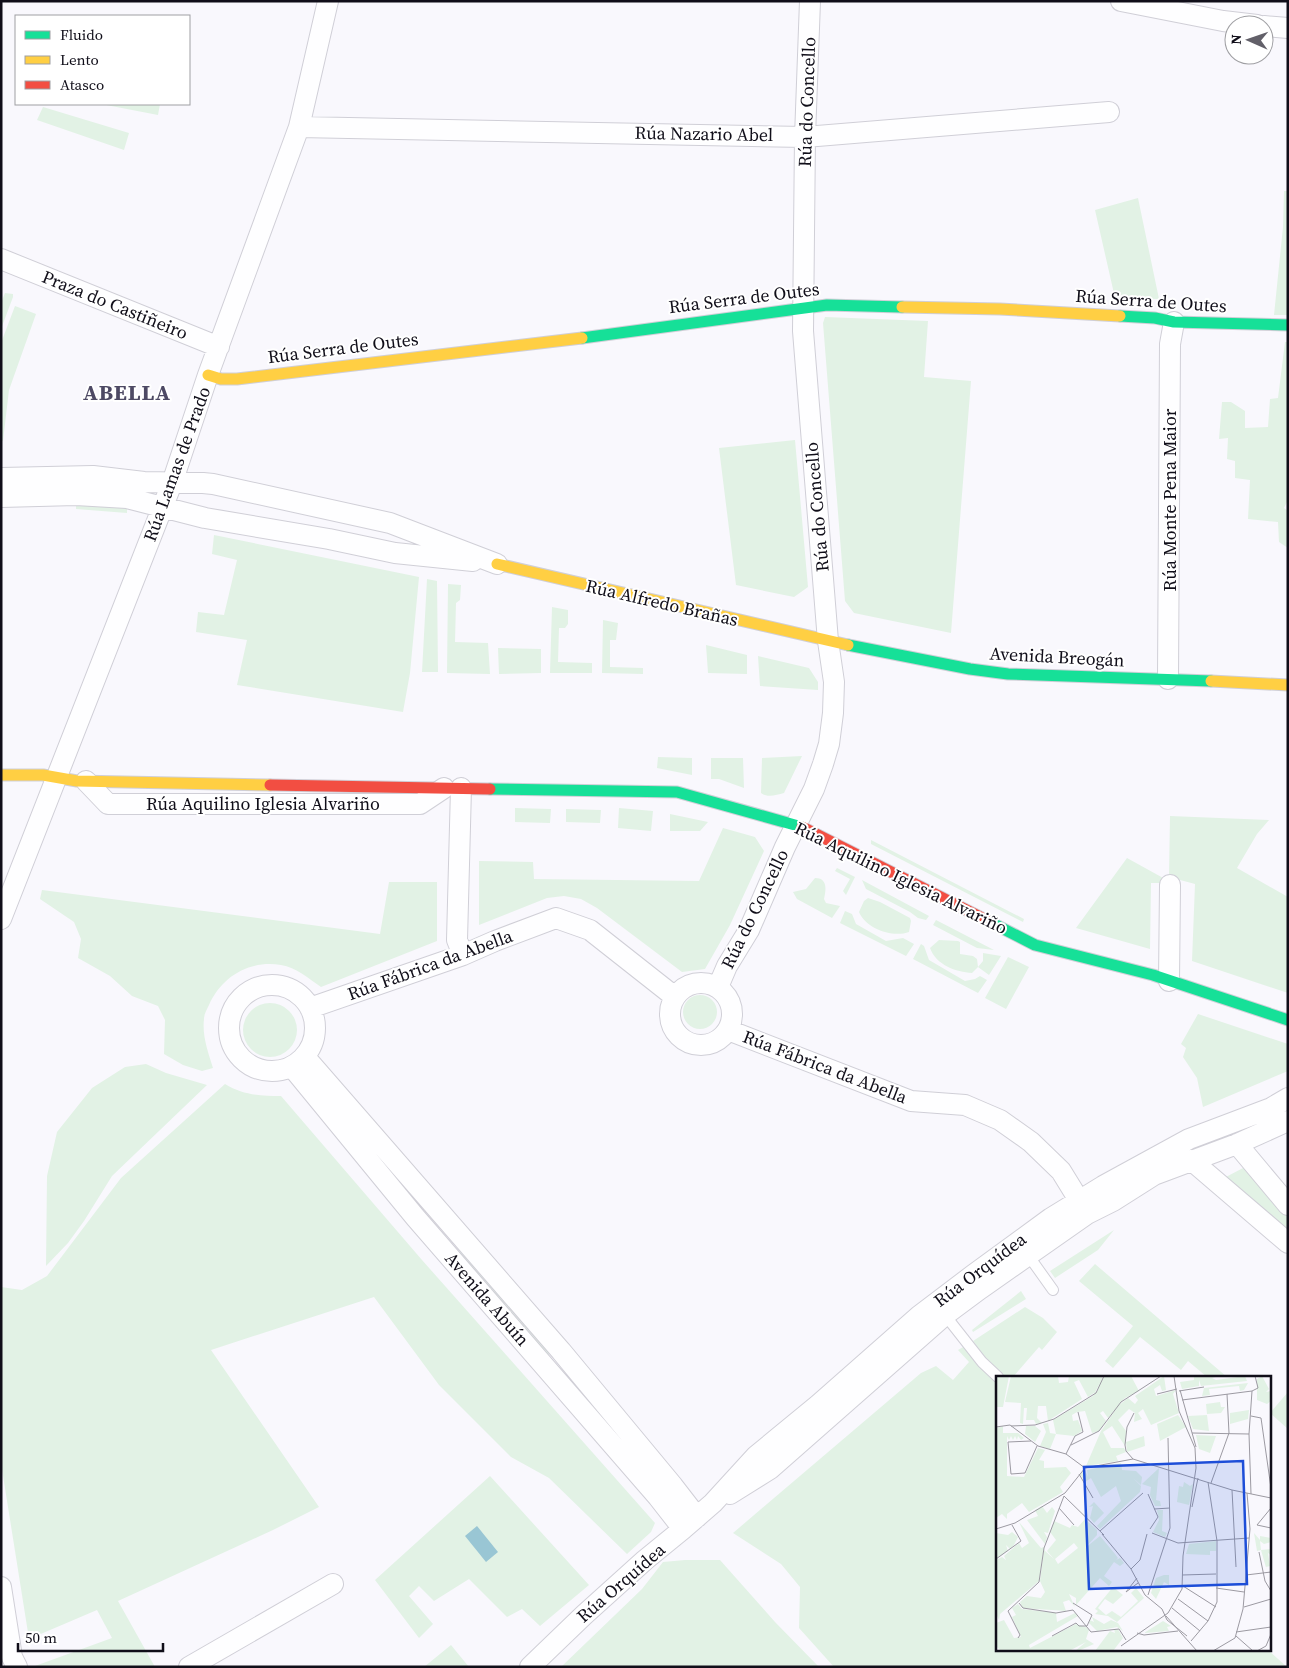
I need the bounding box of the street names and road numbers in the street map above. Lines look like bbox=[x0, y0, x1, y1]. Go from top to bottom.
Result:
street label: Rúa do Concello bbox=[792, 36, 821, 167]
street label: Rúa Nazario Abel bbox=[635, 120, 774, 147]
street label: Praza do Castiñeiro bbox=[39, 264, 192, 345]
street label: Rúa Serra de Outes bbox=[667, 276, 821, 319]
street label: Rúa Serra de Outes bbox=[1074, 283, 1228, 318]
street label: Rúa Serra de Outes bbox=[266, 326, 420, 369]
street label: Rúa Lamas de Prado bbox=[137, 383, 216, 545]
street label: Rúa Monte Pena Maior bbox=[1157, 408, 1182, 591]
street label: Rúa do Concello bbox=[798, 441, 835, 573]
street label: Rúa Alfredo Brañas bbox=[583, 573, 741, 632]
street label: Avenida Breogán bbox=[989, 640, 1125, 673]
street label: Rúa Aquilino Iglesia Alvariño bbox=[146, 791, 380, 816]
street label: Rúa Aquilino Iglesia Alvariño bbox=[791, 815, 1012, 940]
street label: Rúa do Concello bbox=[715, 845, 794, 973]
street label: Rúa Fábrica da Abella bbox=[344, 923, 517, 1006]
street label: Rúa Fábrica da Abella bbox=[739, 1024, 912, 1110]
street label: Rúa Orquídea bbox=[928, 1226, 1032, 1313]
street label: Avenida Abuín bbox=[439, 1246, 535, 1351]
street label: Rúa Orquídea bbox=[571, 1537, 671, 1628]

